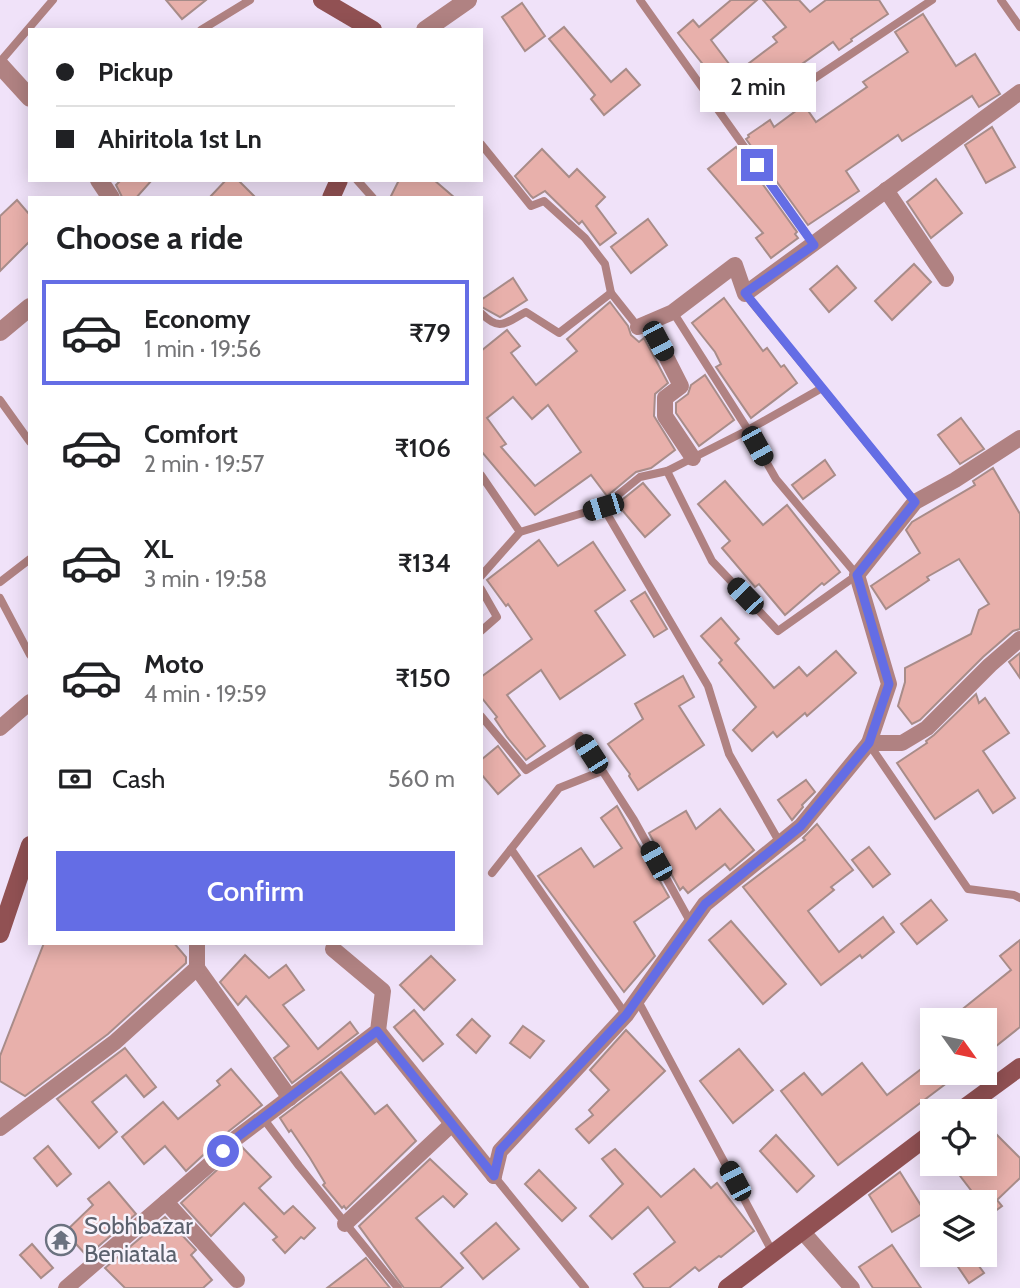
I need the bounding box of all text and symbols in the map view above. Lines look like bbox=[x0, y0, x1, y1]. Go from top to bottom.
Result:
text: Pickup bbox=[98, 56, 173, 88]
callout: 2 min bbox=[699, 64, 815, 113]
text: 2 min bbox=[730, 73, 786, 101]
text: Ahiritola 1st Ln bbox=[98, 123, 262, 155]
route end bbox=[741, 149, 773, 181]
text: Choose a ride bbox=[56, 218, 243, 257]
icon: car bbox=[60, 301, 123, 364]
text: Economy bbox=[144, 303, 250, 335]
text: ₹79 bbox=[409, 317, 451, 349]
car bbox=[639, 318, 678, 364]
text: 1 min · 19:56 bbox=[144, 335, 261, 363]
icon: car bbox=[60, 416, 123, 479]
text: Comfort bbox=[144, 418, 238, 450]
car bbox=[738, 423, 777, 469]
text: ₹106 bbox=[395, 432, 451, 464]
text: 2 min · 19:57 bbox=[144, 450, 264, 478]
car bbox=[580, 491, 627, 523]
icon: car bbox=[60, 531, 123, 594]
text: XL bbox=[144, 533, 173, 565]
text: ₹134 bbox=[398, 547, 451, 579]
text: 3 min · 19:58 bbox=[144, 565, 267, 593]
car bbox=[723, 574, 768, 618]
icon: car bbox=[60, 646, 123, 709]
text: Moto bbox=[144, 648, 204, 680]
text: ₹150 bbox=[396, 662, 451, 694]
text: 4 min · 19:59 bbox=[144, 680, 267, 708]
car bbox=[571, 731, 612, 777]
icon: cash bbox=[56, 760, 94, 798]
text: Cash bbox=[112, 763, 165, 795]
text: 560 m bbox=[388, 765, 455, 793]
car bbox=[637, 838, 676, 884]
button: Confirm bbox=[56, 851, 455, 931]
north arrow bbox=[920, 1008, 998, 1085]
map controls bbox=[920, 1008, 997, 1267]
button: locate bbox=[920, 1099, 997, 1176]
route start bbox=[207, 1135, 239, 1167]
car bbox=[716, 1158, 755, 1204]
button: layers bbox=[920, 1190, 997, 1267]
place label: Sobhbazar Beniatala bbox=[84, 1211, 193, 1268]
temple icon: Sobhbazar Beniatala bbox=[44, 1223, 78, 1257]

